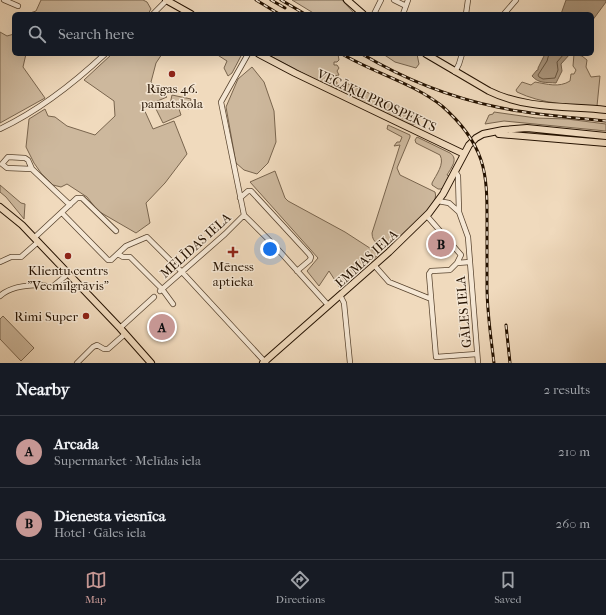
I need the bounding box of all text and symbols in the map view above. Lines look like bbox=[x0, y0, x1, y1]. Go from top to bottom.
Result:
search box bbox=[12, 12, 594, 56]
icon: search bbox=[26, 23, 48, 45]
text: Search here bbox=[58, 25, 134, 43]
street label: VECĀĶU PROSPEKTS bbox=[314, 66, 439, 135]
marker: Rīgas 46. pamatskola bbox=[167, 69, 177, 79]
place label: Rīgas 46. pamatskola bbox=[140, 81, 204, 111]
street label: MELĪDAS IELA bbox=[157, 209, 234, 281]
street label: EMMAS IELA bbox=[332, 226, 401, 290]
pin: B bbox=[428, 229, 454, 259]
your location bbox=[260, 239, 280, 259]
marker: Mēness aptieka bbox=[228, 247, 238, 257]
marker: Klientu centrs "Vecmīlgrāvis" bbox=[63, 251, 73, 261]
place label: Mēness aptieka bbox=[212, 259, 254, 289]
place label: Klientu centrs "Vecmīlgrāvis" bbox=[27, 263, 109, 293]
street label: GĀLES IELA bbox=[453, 275, 474, 349]
place label: Rimi Super bbox=[14, 309, 78, 324]
marker: Rimi Super bbox=[81, 311, 91, 321]
pin: A bbox=[149, 312, 175, 342]
text: Nearby bbox=[16, 379, 70, 399]
text: 2 results bbox=[544, 382, 590, 397]
text: Arcada bbox=[54, 435, 99, 453]
text: A bbox=[25, 444, 33, 459]
text: 210 m bbox=[558, 444, 590, 459]
text: Supermarket · Melīdas iela bbox=[54, 453, 201, 468]
text: Dienesta viesnīca bbox=[54, 507, 166, 525]
text: B bbox=[25, 516, 33, 531]
text: 260 m bbox=[556, 516, 590, 531]
text: Hotel · Gāles iela bbox=[54, 525, 146, 540]
tab: Map bbox=[85, 569, 107, 606]
tab: Directions bbox=[276, 569, 325, 606]
tab: Saved bbox=[494, 569, 521, 606]

